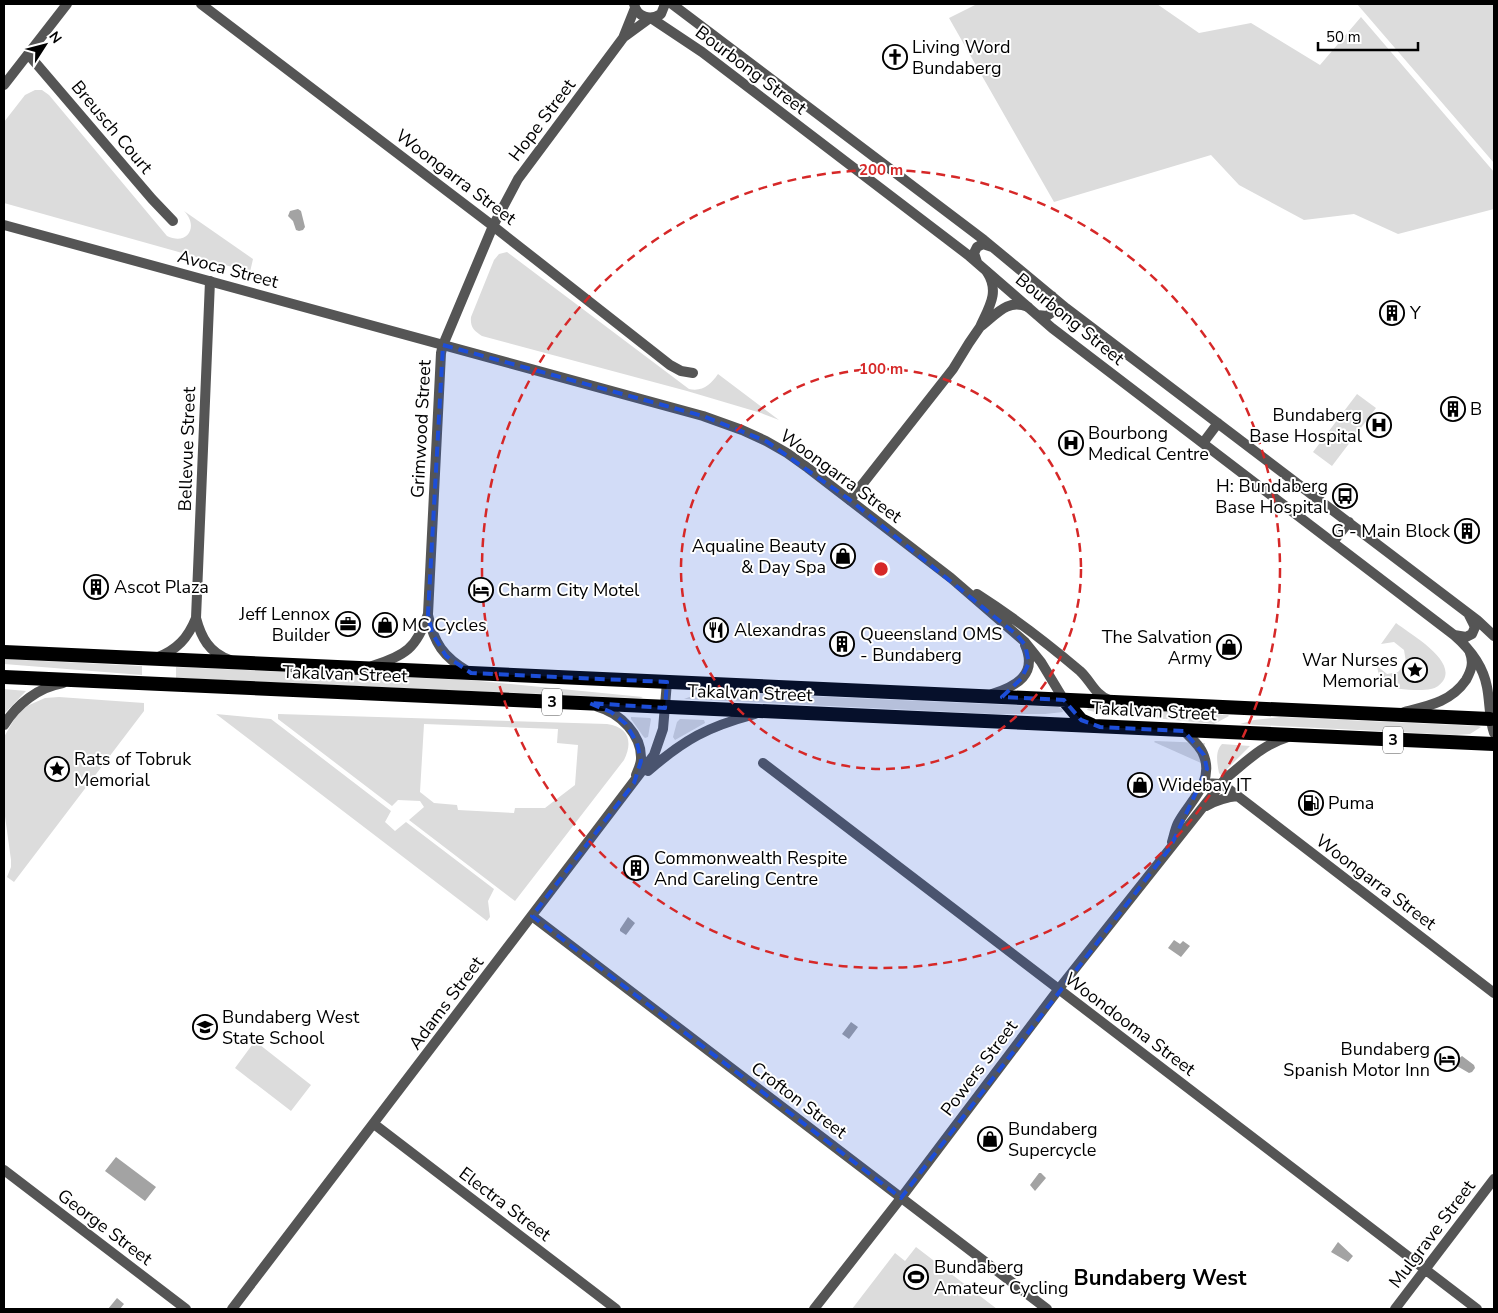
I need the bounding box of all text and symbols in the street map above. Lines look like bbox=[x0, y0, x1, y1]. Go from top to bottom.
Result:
north arrow bbox=[20, 20, 70, 70]
street label: Bourbong Street bbox=[690, 20, 812, 120]
scale bar bbox=[1318, 20, 1418, 52]
text: 50 m bbox=[1326, 27, 1361, 47]
text: N bbox=[44, 28, 66, 47]
place label: Living Word Bundaberg bbox=[912, 35, 1010, 80]
church icon: Living Word Bundaberg bbox=[882, 44, 908, 70]
street label: Hope Street bbox=[503, 73, 581, 166]
street label: Breusch Court bbox=[66, 75, 159, 179]
street label: Woongarra Street bbox=[391, 124, 522, 231]
text: 200 m bbox=[859, 160, 903, 180]
street label: Avoca Street bbox=[175, 244, 282, 294]
street label: Bourbong Street bbox=[1010, 268, 1130, 371]
building icon: Y bbox=[1379, 300, 1405, 326]
place label: Y bbox=[1409, 301, 1421, 325]
street label: Grimwood Street bbox=[405, 359, 437, 499]
text: 100 m bbox=[859, 359, 903, 379]
street label: Bellevue Street bbox=[173, 386, 201, 512]
building icon: B bbox=[1440, 396, 1466, 422]
place label: B bbox=[1470, 397, 1482, 421]
place label: Bundaberg Base Hospital bbox=[1249, 403, 1363, 448]
hospital icon: Bundaberg Base Hospital bbox=[1366, 412, 1392, 438]
place label: Bourbong Medical Centre bbox=[1088, 421, 1209, 466]
street label: Woongarra Street bbox=[775, 424, 907, 529]
hospital icon: Bourbong Medical Centre bbox=[1058, 430, 1084, 456]
place label: H: Bundaberg Base Hospital bbox=[1215, 474, 1329, 519]
bus stop icon: H: Bundaberg Base Hospital bbox=[1332, 483, 1358, 509]
building icon: G - Main Block bbox=[1454, 518, 1480, 544]
place label: G - Main Block bbox=[1331, 519, 1451, 543]
place label: Aqualine Beauty & Day Spa bbox=[692, 534, 827, 579]
shop icon: Aqualine Beauty & Day Spa bbox=[830, 543, 856, 569]
centre of rings bbox=[872, 560, 890, 578]
building icon: Ascot Plaza bbox=[83, 574, 109, 600]
place label: Ascot Plaza bbox=[114, 575, 209, 599]
hotel icon: Charm City Motel bbox=[468, 577, 494, 603]
place label: Charm City Motel bbox=[498, 578, 640, 602]
place label: Jeff Lennox Builder bbox=[238, 602, 331, 647]
office icon: Jeff Lennox Builder bbox=[335, 611, 361, 637]
shop icon: MC Cycles bbox=[372, 612, 398, 638]
place label: MC Cycles bbox=[402, 613, 487, 637]
restaurant icon: Alexandras bbox=[703, 617, 729, 643]
place label: Alexandras bbox=[734, 618, 826, 642]
place label: Queensland OMS - Bundaberg bbox=[860, 622, 1002, 667]
place label: The Salvation Army bbox=[1102, 625, 1213, 670]
building icon: Queensland OMS - Bundaberg bbox=[829, 631, 855, 657]
shop icon: The Salvation Army bbox=[1216, 634, 1242, 660]
place label: War Nurses Memorial bbox=[1302, 648, 1399, 693]
place icon: War Nurses Memorial bbox=[1402, 657, 1428, 683]
street label: Takalvan Street bbox=[282, 660, 409, 688]
street label: Takalvan Street bbox=[687, 679, 814, 707]
road number: 3 bbox=[542, 689, 562, 716]
street label: Takalvan Street bbox=[1091, 696, 1218, 726]
road number: 3 bbox=[1383, 726, 1403, 754]
place label: Rats of Tobruk Memorial bbox=[74, 747, 192, 792]
place icon: Rats of Tobruk Memorial bbox=[44, 756, 70, 782]
shop icon: Widebay IT bbox=[1127, 772, 1153, 798]
place label: Widebay IT bbox=[1158, 773, 1251, 797]
fuel station icon: Puma bbox=[1298, 790, 1324, 816]
place label: Puma bbox=[1328, 791, 1374, 815]
street label: Woongarra Street bbox=[1311, 829, 1442, 936]
place label: Commonwealth Respite And Careling Centre bbox=[654, 846, 847, 891]
building icon: Commonwealth Respite And Careling Centre bbox=[623, 855, 649, 881]
street label: Adams Street bbox=[403, 951, 489, 1054]
street label: Woondooma Street bbox=[1060, 967, 1201, 1082]
place label: Bundaberg West State School bbox=[222, 1005, 360, 1050]
school or university icon: Bundaberg West State School bbox=[192, 1014, 218, 1040]
street label: Powers Street bbox=[935, 1015, 1023, 1121]
place label: Bundaberg Spanish Motor Inn bbox=[1283, 1037, 1430, 1082]
hotel icon: Bundaberg Spanish Motor Inn bbox=[1434, 1046, 1460, 1072]
street label: Crofton Street bbox=[746, 1056, 852, 1144]
place label: Bundaberg Supercycle bbox=[1008, 1117, 1097, 1162]
shop icon: Bundaberg Supercycle bbox=[977, 1126, 1003, 1152]
street label: Electra Street bbox=[454, 1161, 557, 1247]
street label: Mulgrave Street bbox=[1383, 1174, 1481, 1293]
street label: George Street bbox=[53, 1183, 158, 1271]
place label: Bundaberg Amateur Cycling bbox=[934, 1255, 1068, 1300]
district label: Bundaberg West bbox=[1074, 1263, 1247, 1293]
sports icon: Bundaberg Amateur Cycling bbox=[903, 1264, 929, 1290]

